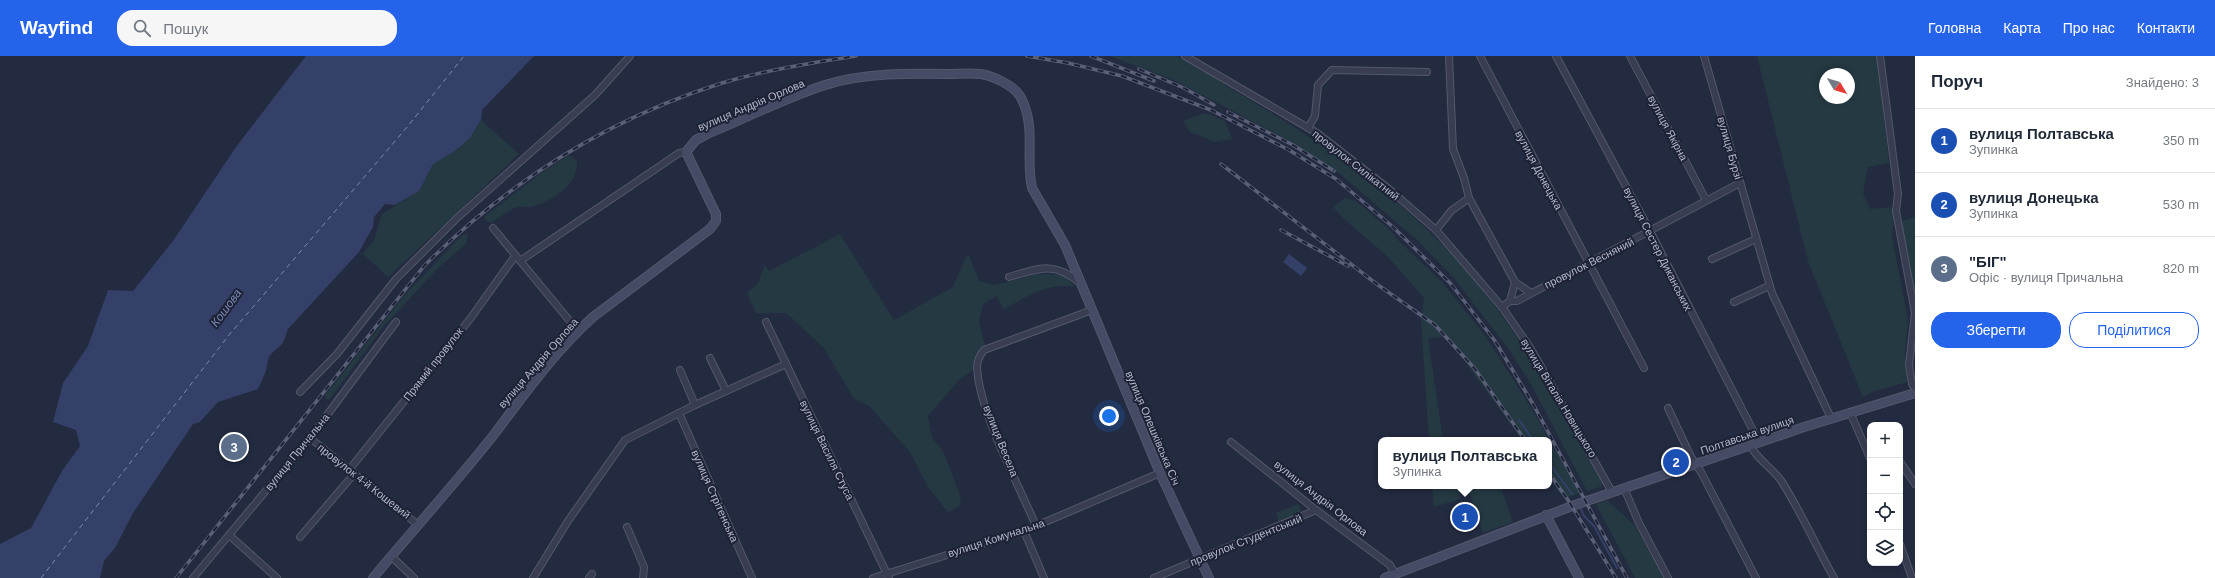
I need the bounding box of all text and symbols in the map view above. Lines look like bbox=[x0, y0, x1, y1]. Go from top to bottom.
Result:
search box bbox=[117, 10, 397, 46]
text: Wayfind bbox=[20, 17, 93, 38]
icon: search bbox=[131, 17, 153, 39]
text: Пошук bbox=[163, 20, 208, 37]
text: Головна bbox=[1928, 20, 1981, 36]
text: Карта bbox=[2003, 20, 2041, 36]
text: Про нас bbox=[2063, 20, 2115, 36]
text: Контакти bbox=[2137, 20, 2195, 36]
north arrow bbox=[1819, 68, 1855, 104]
text: Поруч bbox=[1931, 72, 1983, 91]
text: Знайдено: 3 bbox=[2126, 75, 2199, 90]
street label: вулиця Андрія Орлова bbox=[696, 77, 807, 133]
street label: вулиця Якірна bbox=[1646, 93, 1691, 163]
street label: вулиця Бурзі bbox=[1715, 115, 1745, 181]
text: вулиця Полтавська bbox=[1969, 125, 2114, 142]
street label: провулок Силікатний bbox=[1310, 127, 1402, 203]
street label: вулиця Донецька bbox=[1513, 128, 1565, 212]
text: 1 bbox=[1940, 133, 1948, 148]
text: 350 m bbox=[2163, 133, 2199, 148]
text: Зупинка bbox=[1969, 142, 2018, 157]
street label: вулиця Сестер Диканських bbox=[1622, 185, 1695, 313]
text: вулиця Донецька bbox=[1969, 189, 2099, 206]
text: 2 bbox=[1940, 197, 1948, 212]
text: 530 m bbox=[2163, 197, 2199, 212]
text: Зупинка bbox=[1969, 206, 2018, 221]
street label: провулок Весняний bbox=[1542, 235, 1636, 291]
text: "БІГ" bbox=[1969, 253, 2007, 270]
text: 3 bbox=[1940, 261, 1948, 276]
text: 820 m bbox=[2163, 261, 2199, 276]
text: Офіс · вулиця Причальна bbox=[1969, 270, 2123, 285]
water label: Кошова bbox=[208, 286, 245, 330]
button: Зберегти bbox=[1931, 312, 2061, 348]
button: Поділитися bbox=[2069, 312, 2199, 348]
street label: вулиця Андрія Орлова bbox=[496, 315, 581, 410]
street label: Прямий провулок bbox=[401, 325, 465, 403]
street label: вулиця Віталія Новицького bbox=[1519, 336, 1599, 460]
street label: вулиця Олешківська Січ bbox=[1123, 369, 1183, 487]
street label: вулиця Василя Стуса bbox=[798, 398, 857, 503]
street label: вулиця Весела bbox=[981, 404, 1021, 479]
your location bbox=[1099, 406, 1119, 426]
street label: вулиця Причальна bbox=[262, 411, 332, 493]
street label: Полтавська вулиця bbox=[1699, 413, 1795, 457]
map controls bbox=[1867, 422, 1903, 566]
button: + bbox=[1867, 422, 1903, 458]
pin: 3 bbox=[221, 432, 247, 462]
popup bbox=[1378, 437, 1552, 489]
street label: провулок 4-й Кошевий bbox=[315, 441, 413, 521]
text: вулиця Полтавська bbox=[1393, 447, 1537, 464]
pin: 2 bbox=[1663, 447, 1689, 477]
street label: вулиця Стрітенська bbox=[689, 448, 741, 545]
street label: вулиця Андрія Орлова bbox=[1272, 458, 1371, 539]
button: − bbox=[1867, 458, 1903, 494]
text: Зупинка bbox=[1393, 464, 1442, 479]
button: locate bbox=[1867, 494, 1903, 530]
pin: 1 bbox=[1452, 502, 1478, 532]
street label: провулок Студентський bbox=[1188, 512, 1304, 568]
street label: вулиця Комунальна bbox=[946, 516, 1047, 559]
button: layers bbox=[1867, 530, 1903, 566]

